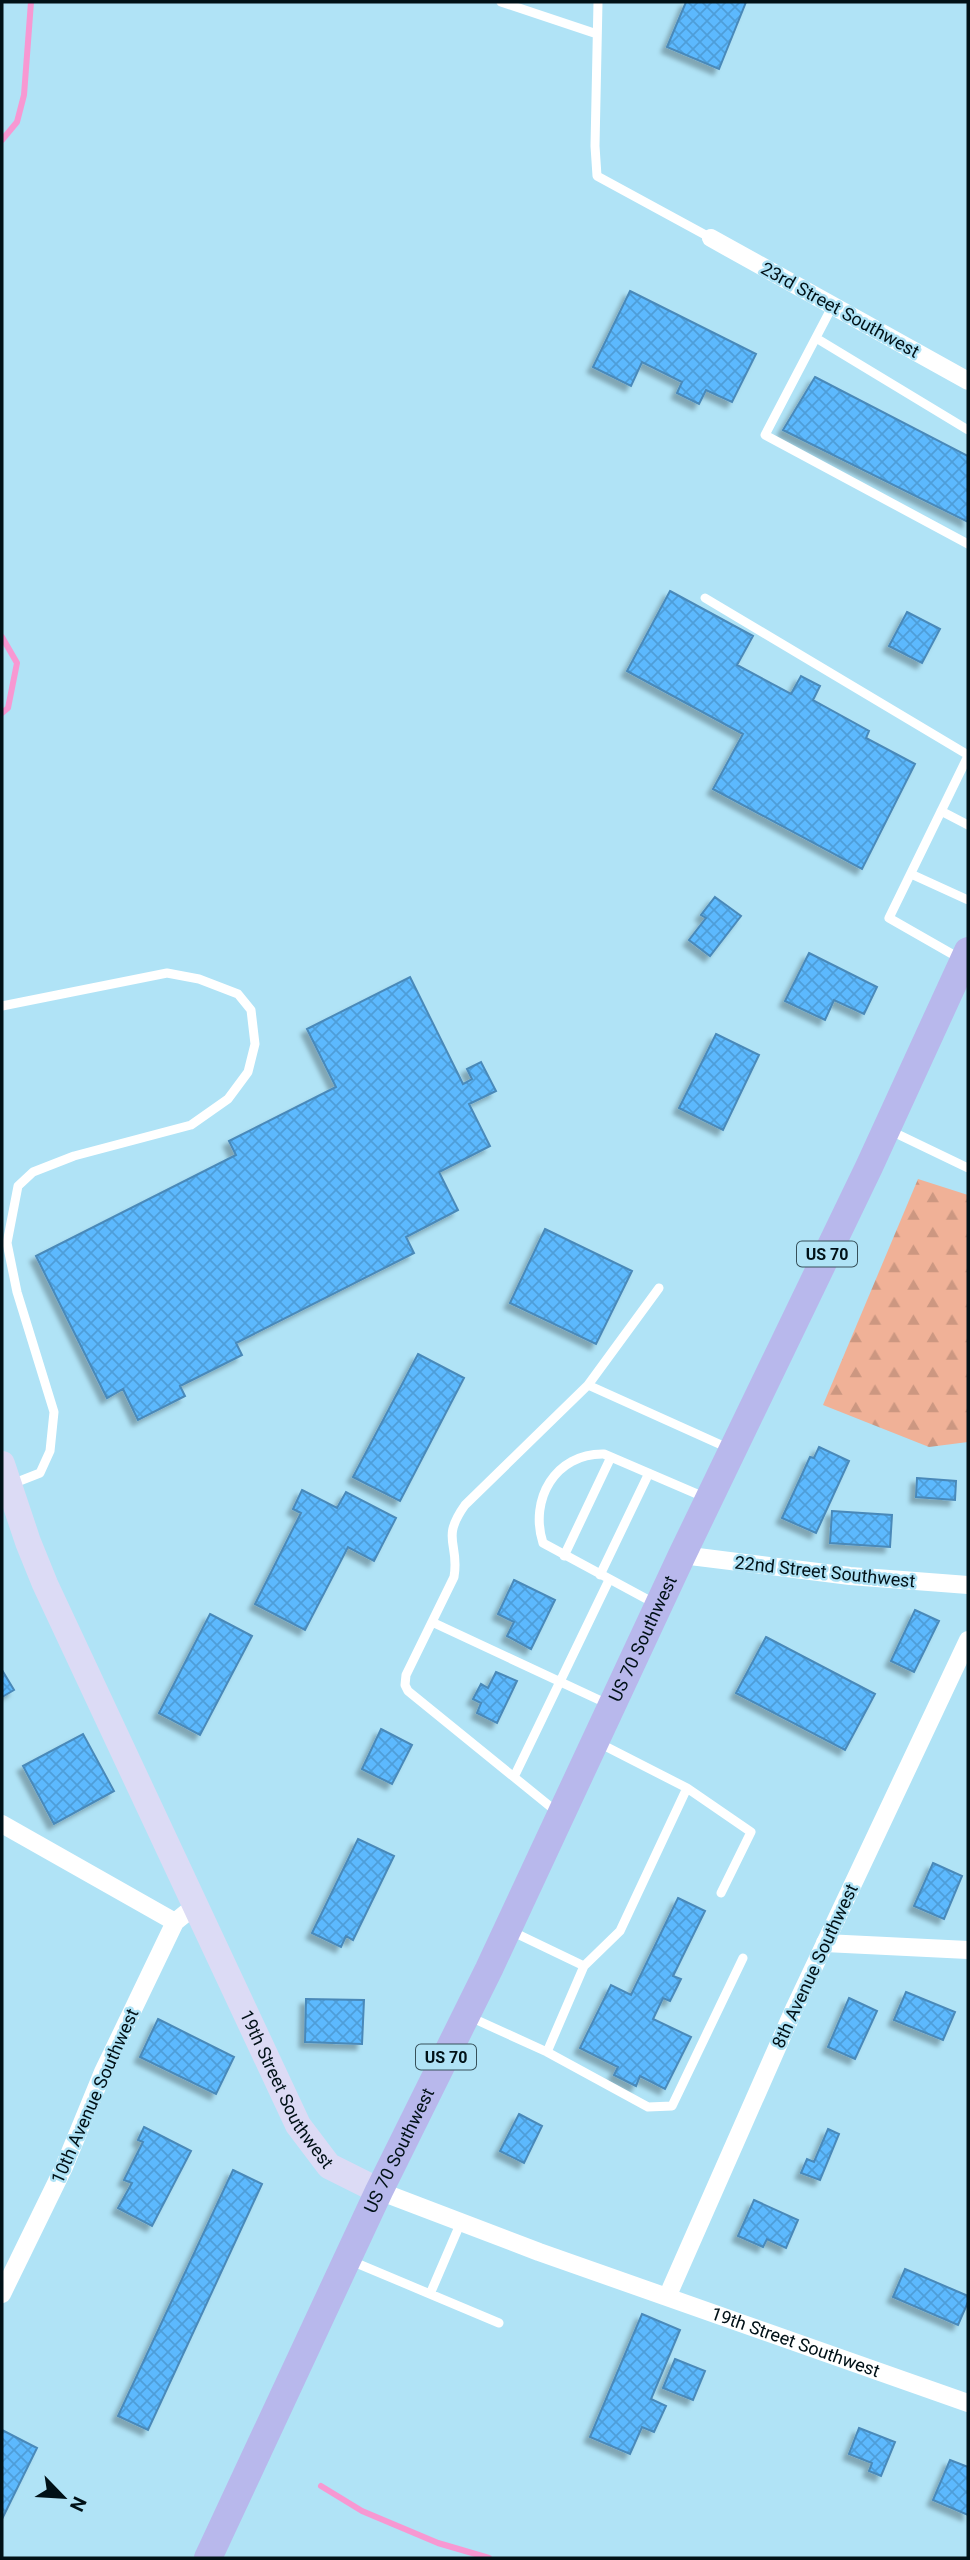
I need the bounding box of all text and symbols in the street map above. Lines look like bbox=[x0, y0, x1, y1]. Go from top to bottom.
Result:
street label: 23rd Street Southwest bbox=[757, 257, 923, 362]
road number: US 70 bbox=[797, 1242, 857, 1266]
street label: 22nd Street Southwest bbox=[734, 1552, 917, 1591]
street label: US 70 Southwest bbox=[604, 1572, 681, 1705]
street label: 8th Avenue Southwest bbox=[767, 1880, 862, 2051]
street label: 10th Avenue Southwest bbox=[47, 2005, 143, 2186]
street label: 19th Street Southwest bbox=[236, 2007, 338, 2173]
road number: US 70 bbox=[416, 2044, 476, 2070]
street label: US 70 Southwest bbox=[359, 2084, 438, 2216]
street label: 19th Street Southwest bbox=[708, 2302, 883, 2381]
north arrow bbox=[28, 2462, 98, 2532]
text: N bbox=[65, 2493, 91, 2515]

